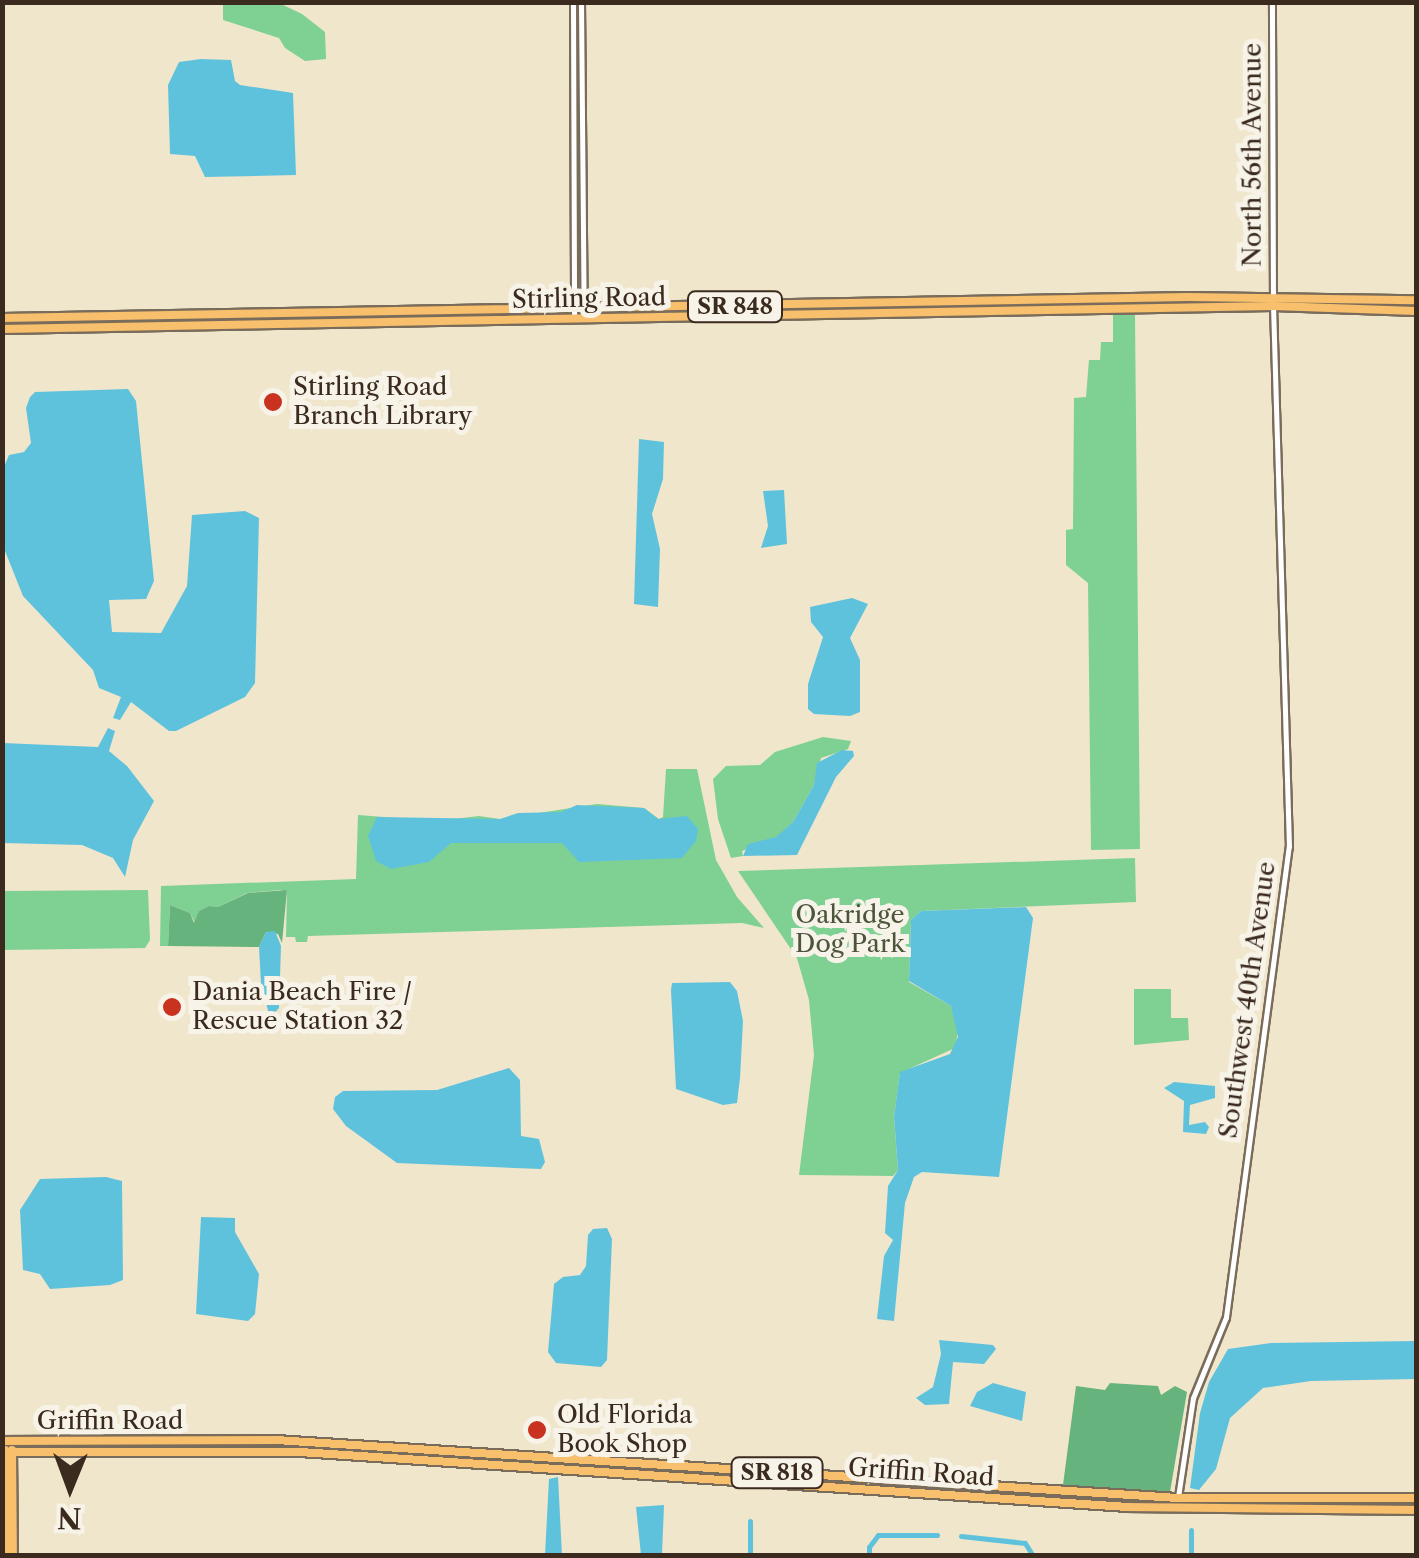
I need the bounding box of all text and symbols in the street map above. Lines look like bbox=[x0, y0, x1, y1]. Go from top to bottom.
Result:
street label: North 56th Avenue bbox=[1238, 42, 1268, 268]
street label: Stirling Road bbox=[512, 283, 666, 315]
road number: SR 848 bbox=[685, 290, 785, 324]
place label: Stirling Road Branch Library bbox=[293, 373, 472, 432]
marker: Stirling Road Branch Library bbox=[262, 391, 284, 413]
street label: Southwest 40th Avenue bbox=[1214, 859, 1282, 1141]
park label: Oakridge Dog Park bbox=[795, 901, 905, 960]
place label: Dania Beach Fire / Rescue Station 32 bbox=[192, 978, 412, 1037]
marker: Dania Beach Fire / Rescue Station 32 bbox=[161, 996, 183, 1018]
place label: Old Florida Book Shop bbox=[557, 1401, 692, 1460]
street label: Griffin Road bbox=[37, 1406, 183, 1436]
marker: Old Florida Book Shop bbox=[526, 1419, 548, 1441]
north arrow bbox=[20, 1438, 120, 1538]
street label: Griffin Road bbox=[847, 1453, 995, 1493]
road number: SR 818 bbox=[730, 1456, 824, 1490]
text: N bbox=[57, 1501, 82, 1535]

